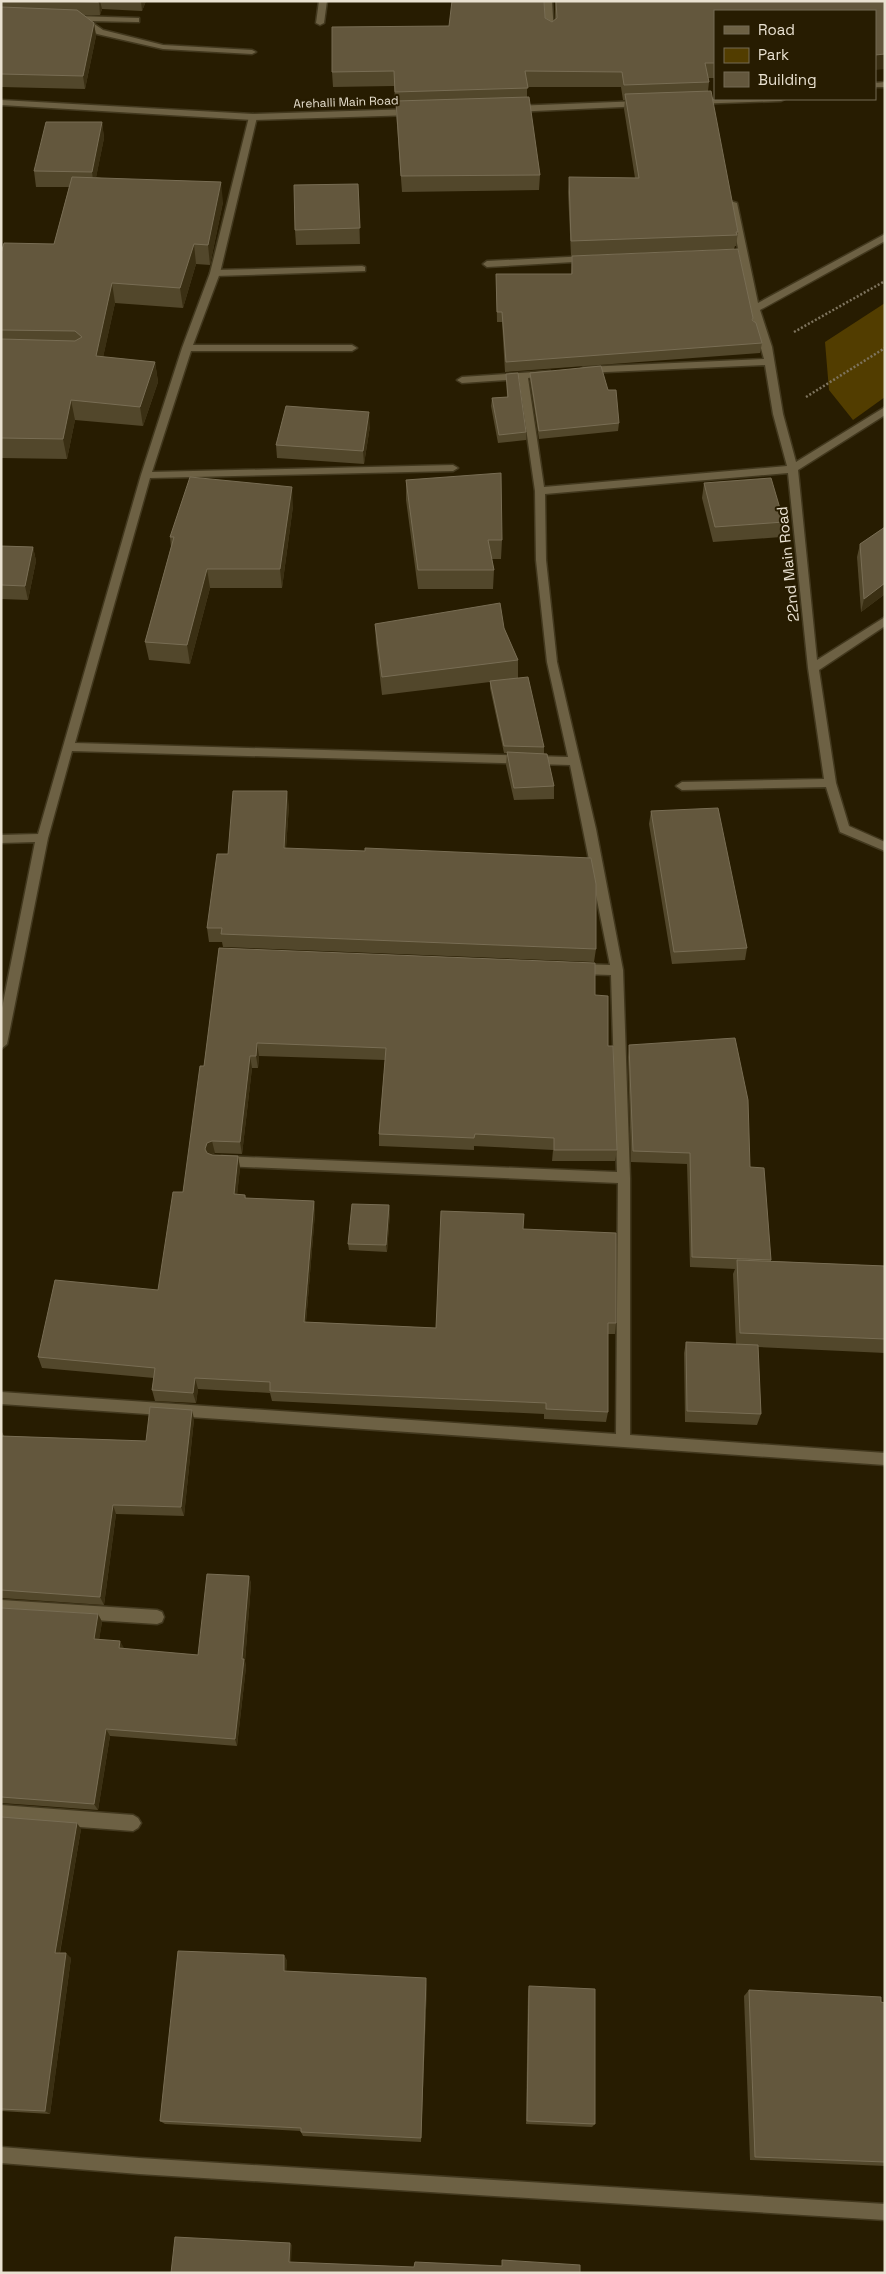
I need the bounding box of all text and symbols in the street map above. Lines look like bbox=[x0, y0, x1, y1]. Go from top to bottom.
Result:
legend bbox=[714, 10, 876, 100]
text: Road bbox=[758, 20, 795, 39]
text: Park bbox=[758, 45, 789, 64]
text: Building bbox=[758, 70, 817, 89]
street label: Arehalli Main Road bbox=[293, 92, 399, 112]
street label: 22nd Main Road bbox=[772, 505, 803, 623]

